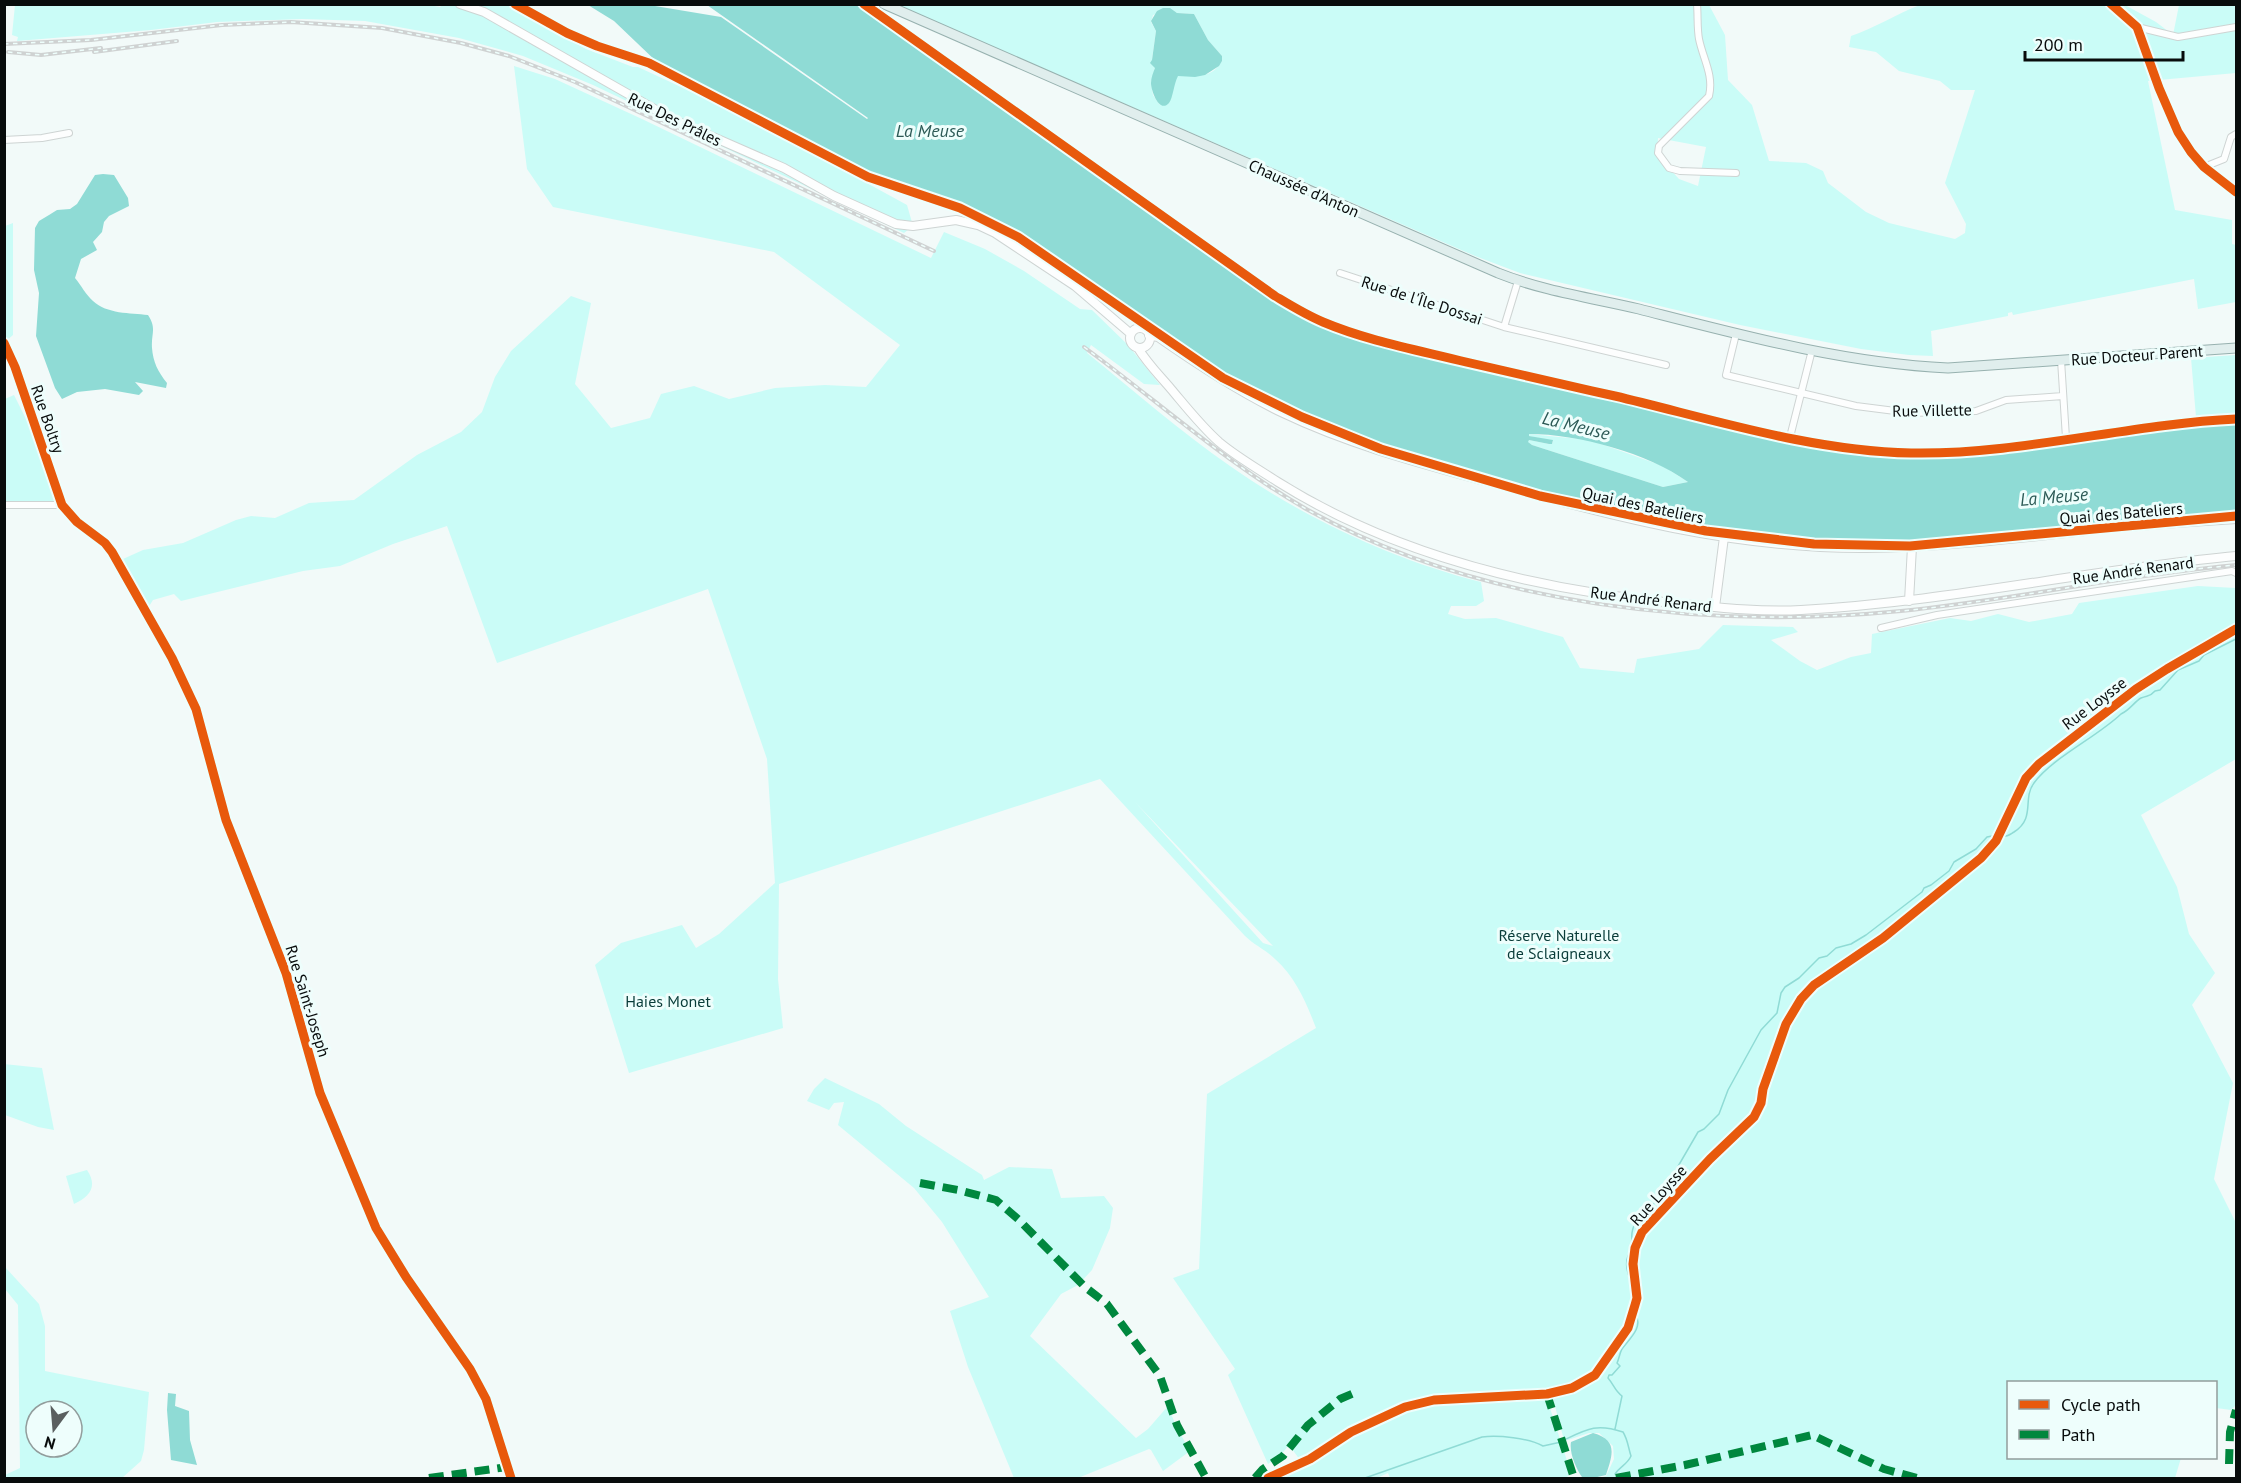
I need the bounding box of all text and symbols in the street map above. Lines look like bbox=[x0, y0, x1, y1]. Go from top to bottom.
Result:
scale bar bbox=[2025, 24, 2182, 62]
text: 200 m bbox=[2034, 33, 2083, 56]
street label: Rue Des Prâles bbox=[625, 88, 725, 150]
water label: La Meuse bbox=[896, 119, 965, 142]
street label: Chaussée d'Anton bbox=[1246, 155, 1362, 221]
street label: Rue de l'Île Dossai bbox=[1359, 271, 1485, 329]
street label: Rue Docteur Parent bbox=[2070, 340, 2204, 370]
street label: Rue Boltry bbox=[27, 382, 69, 456]
street label: Rue Villette bbox=[1892, 399, 1972, 421]
water label: La Meuse bbox=[1540, 406, 1613, 445]
street label: Quai des Bateliers bbox=[1580, 482, 1706, 528]
water label: La Meuse bbox=[2019, 482, 2090, 511]
street label: Quai des Bateliers bbox=[2058, 498, 2184, 528]
street label: Rue André Renard bbox=[2071, 552, 2195, 588]
street label: Rue André Renard bbox=[1589, 582, 1713, 616]
street label: Rue Loysse bbox=[2058, 672, 2130, 734]
park label: Réserve Naturelle de Sclaigneaux bbox=[1499, 925, 1619, 963]
street label: Rue Saint-Joseph bbox=[281, 943, 335, 1059]
park label: Haies Monet bbox=[625, 991, 711, 1011]
street label: Rue Loysse bbox=[1625, 1160, 1691, 1230]
legend bbox=[2007, 1381, 2217, 1459]
text: Cycle path bbox=[2061, 1393, 2141, 1416]
north arrow bbox=[24, 1399, 84, 1459]
text: Path bbox=[2061, 1423, 2095, 1446]
text: N bbox=[42, 1432, 58, 1454]

